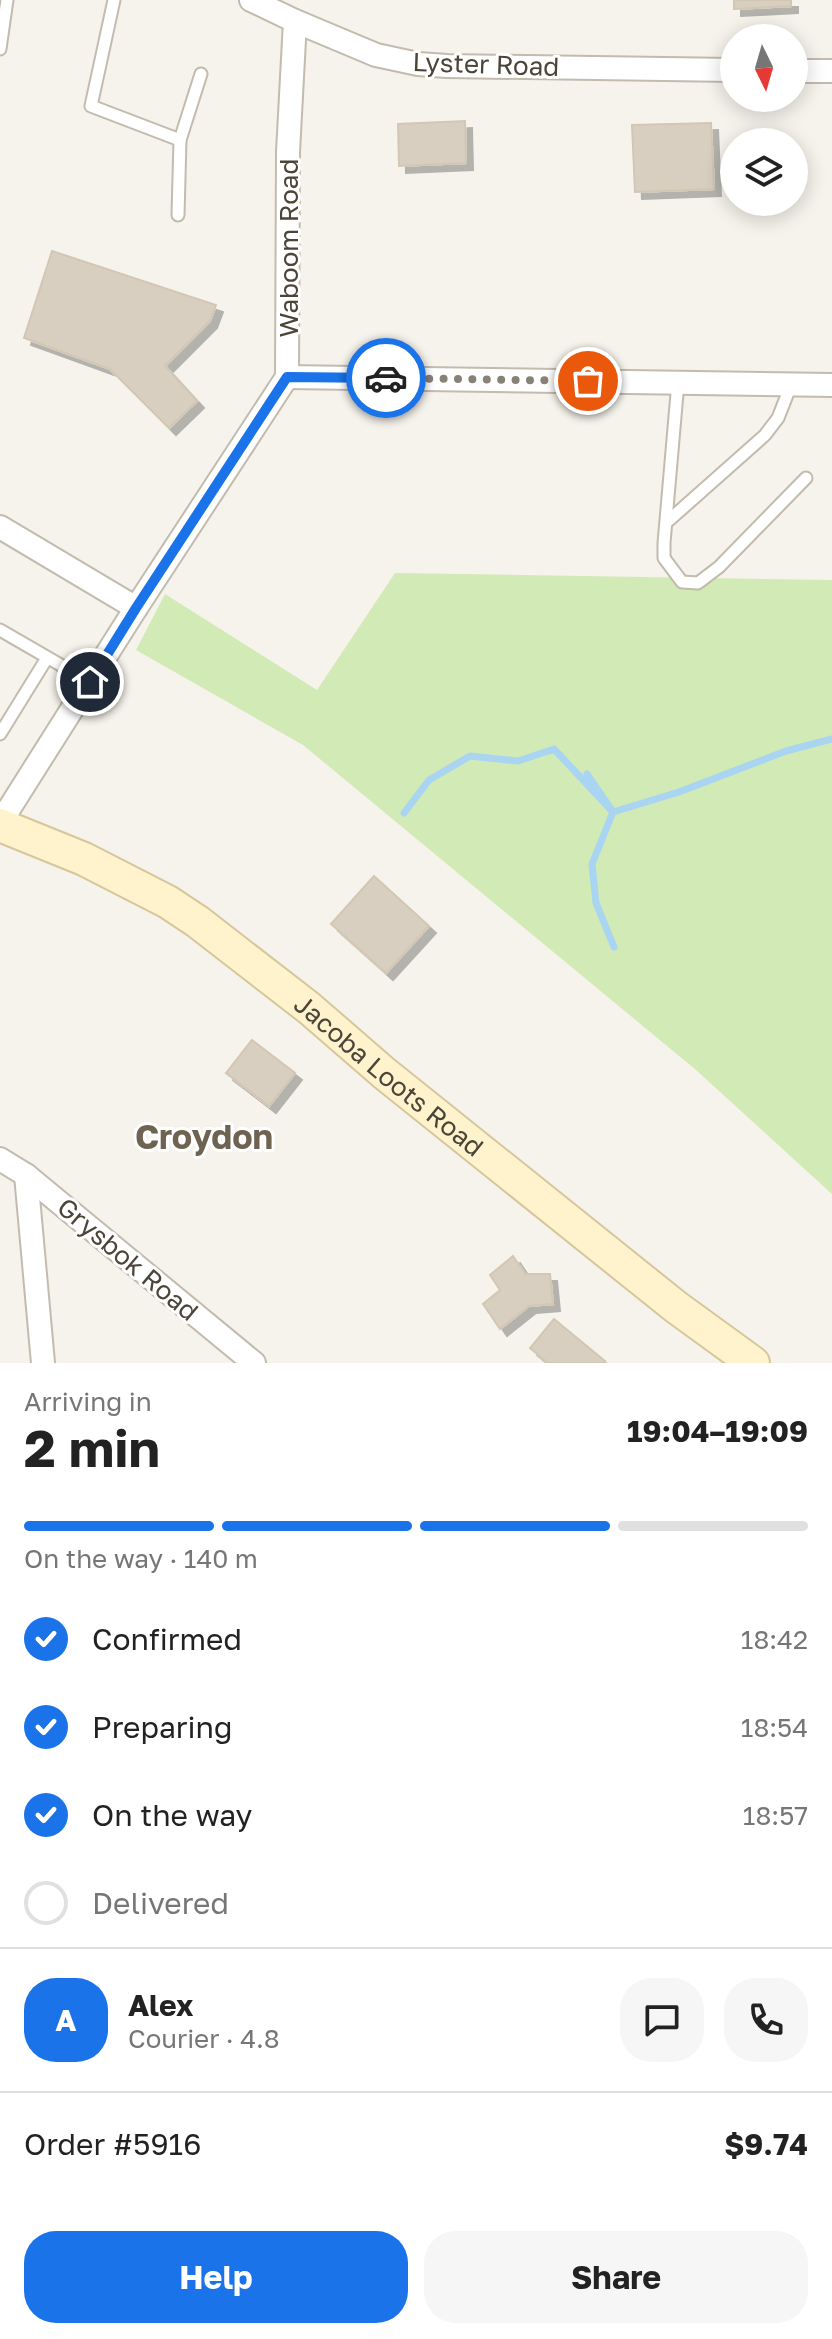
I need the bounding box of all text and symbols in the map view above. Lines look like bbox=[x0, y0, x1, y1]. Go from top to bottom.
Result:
north arrow bbox=[720, 24, 808, 112]
map controls bbox=[720, 24, 808, 216]
street label: Lyster Road bbox=[412, 46, 560, 82]
button: layers bbox=[720, 128, 808, 216]
street label: Waboom Road bbox=[273, 158, 304, 338]
courier bbox=[346, 338, 426, 418]
pin bbox=[554, 347, 622, 415]
icon: car bbox=[364, 356, 408, 400]
icon: bag bbox=[566, 359, 610, 403]
pin bbox=[56, 648, 124, 716]
icon: home bbox=[68, 660, 112, 704]
street label: Jacoba Loots Road bbox=[289, 987, 490, 1162]
district label: Croydon bbox=[135, 1116, 273, 1156]
street label: Grysbok Road bbox=[51, 1191, 205, 1327]
text: Arriving in bbox=[24, 1386, 152, 1417]
text: 19:04–19:09 bbox=[627, 1413, 808, 1449]
text: 2 min bbox=[24, 1416, 160, 1478]
text: On the way · 140 m bbox=[24, 1543, 258, 1574]
icon: check bbox=[24, 1617, 68, 1661]
text: Confirmed bbox=[92, 1621, 242, 1657]
text: 18:42 bbox=[741, 1624, 808, 1655]
icon: check bbox=[24, 1705, 68, 1749]
text: Preparing bbox=[92, 1709, 233, 1745]
text: 18:54 bbox=[741, 1712, 808, 1743]
icon: check bbox=[24, 1793, 68, 1837]
text: On the way bbox=[92, 1797, 252, 1833]
text: 18:57 bbox=[743, 1800, 808, 1831]
text: Delivered bbox=[92, 1885, 229, 1921]
button: chat bbox=[620, 1978, 704, 2062]
button: phone bbox=[724, 1978, 808, 2062]
text: Alex bbox=[128, 1987, 193, 2023]
text: A bbox=[55, 2002, 77, 2038]
text: Courier · 4.8 bbox=[128, 2023, 280, 2054]
text: Order #5916 bbox=[24, 2126, 201, 2162]
text: $9.74 bbox=[724, 2126, 808, 2162]
button: Help bbox=[24, 2231, 408, 2323]
button: Share bbox=[424, 2231, 808, 2323]

